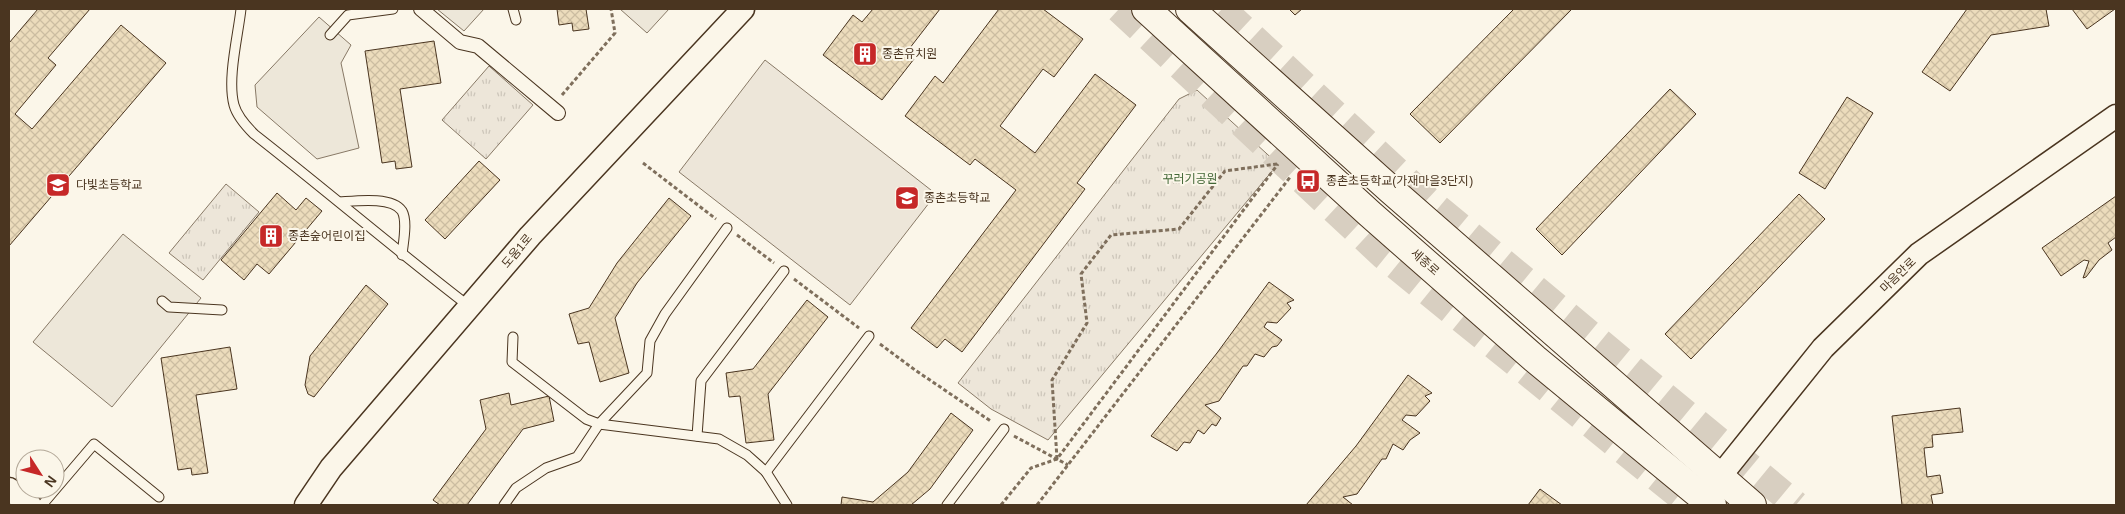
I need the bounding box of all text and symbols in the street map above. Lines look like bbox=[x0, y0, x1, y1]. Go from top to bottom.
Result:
building icon: 종촌유치원 bbox=[852, 41, 878, 67]
place label: 종촌유치원 bbox=[882, 47, 937, 61]
bus stop icon: 종촌초등학교(가재마을3단지) bbox=[1295, 168, 1321, 194]
school or university icon: 다빛초등학교 bbox=[45, 172, 71, 198]
park label: 꾸러기공원 bbox=[1162, 172, 1218, 186]
place label: 종촌초등학교(가재마을3단지) bbox=[1326, 174, 1473, 188]
place label: 다빛초등학교 bbox=[76, 178, 142, 192]
school or university icon: 종촌초등학교 bbox=[894, 185, 920, 211]
place label: 종촌초등학교 bbox=[924, 191, 990, 205]
building icon: 종촌숲어린이집 bbox=[258, 223, 284, 249]
place label: 종촌숲어린이집 bbox=[288, 229, 365, 243]
street label: 도움1로 bbox=[499, 231, 535, 271]
street label: 세종로 bbox=[1408, 246, 1442, 278]
street label: 마음안로 bbox=[1877, 255, 1919, 295]
north arrow bbox=[15, 449, 65, 499]
text: N bbox=[41, 473, 60, 490]

